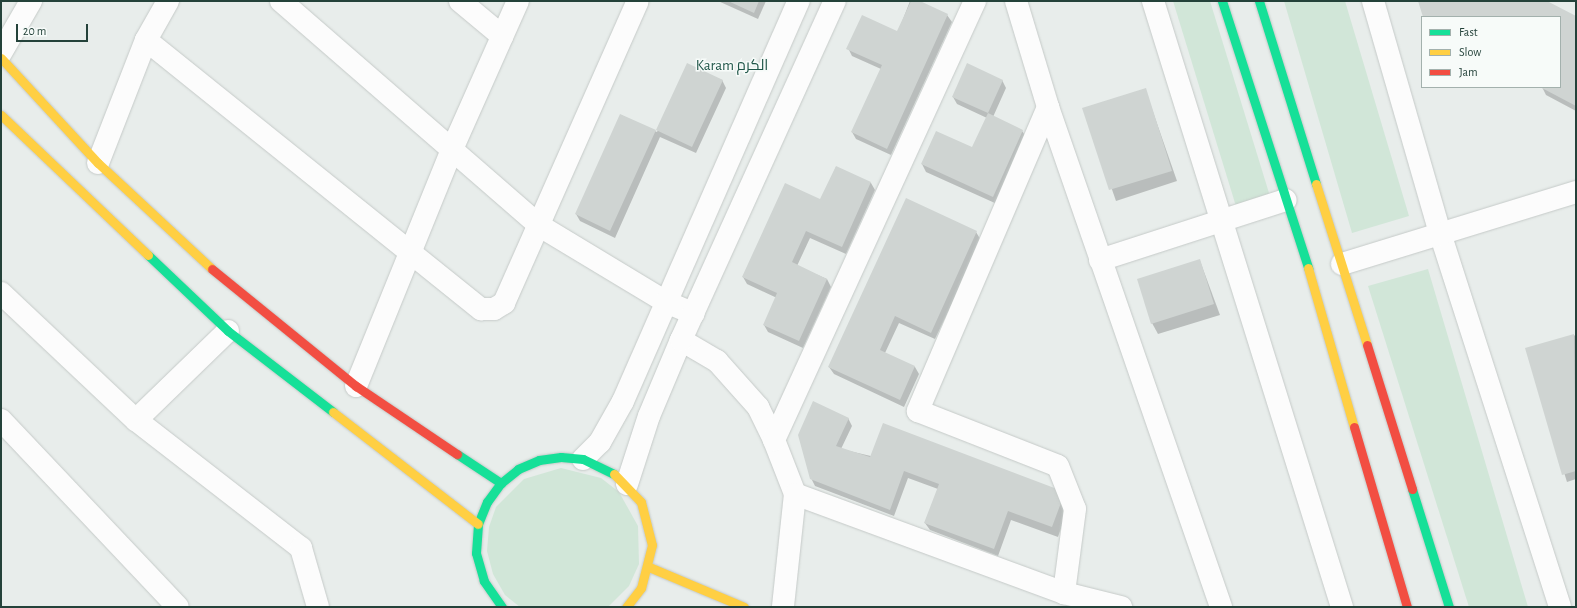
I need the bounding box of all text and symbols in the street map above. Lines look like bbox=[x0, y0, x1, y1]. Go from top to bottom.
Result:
scale bar bbox=[18, 16, 90, 42]
legend bbox=[1421, 16, 1561, 88]
text: 20 m bbox=[23, 25, 46, 37]
text: Fast bbox=[1459, 26, 1478, 38]
text: Slow bbox=[1459, 46, 1481, 58]
district label: Karam الكرم bbox=[696, 57, 768, 75]
text: Jam bbox=[1459, 66, 1478, 78]

